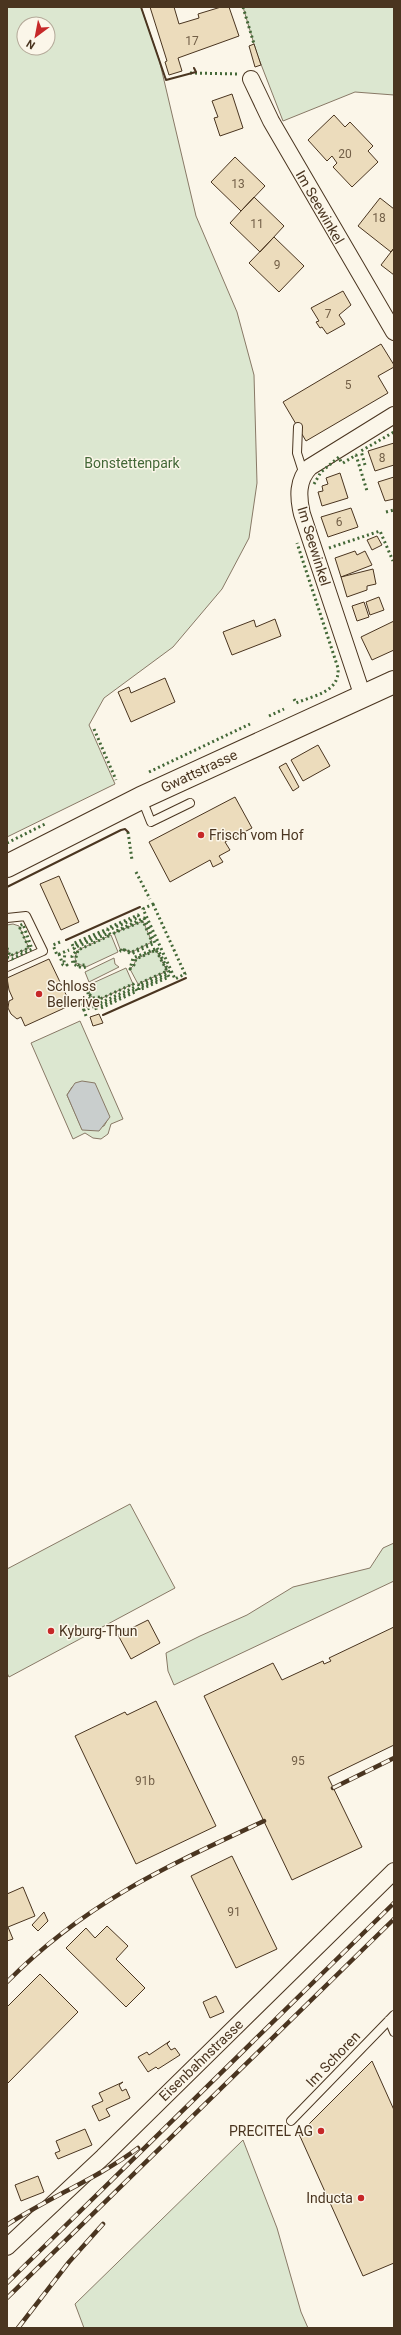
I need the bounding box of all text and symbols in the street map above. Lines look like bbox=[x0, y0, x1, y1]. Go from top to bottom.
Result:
north arrow bbox=[16, 16, 56, 56]
house number: 17 bbox=[185, 34, 199, 48]
text: N bbox=[24, 36, 38, 52]
house number: 20 bbox=[338, 147, 352, 161]
street label: Im Seewinkel bbox=[293, 167, 347, 247]
house number: 13 bbox=[231, 177, 245, 191]
house number: 18 bbox=[372, 211, 386, 225]
house number: 11 bbox=[250, 217, 264, 231]
house number: 9 bbox=[274, 258, 280, 272]
house number: 7 bbox=[325, 307, 332, 321]
house number: 5 bbox=[345, 378, 352, 392]
house number: 8 bbox=[379, 451, 386, 465]
park label: Bonstettenpark bbox=[84, 455, 181, 471]
street label: Im Seewinkel bbox=[294, 504, 334, 588]
house number: 6 bbox=[336, 515, 343, 529]
street label: Gwattstrasse bbox=[158, 746, 240, 796]
place label: Frisch vom Hof bbox=[209, 827, 304, 843]
marker: Frisch vom Hof bbox=[196, 830, 206, 840]
place label: Schloss Bellerive bbox=[47, 978, 100, 1010]
marker: Schloss Bellerive bbox=[34, 989, 44, 999]
place label: Kyburg-Thun bbox=[59, 1623, 138, 1639]
marker: Kyburg-Thun bbox=[46, 1626, 56, 1636]
house number: 95 bbox=[291, 1754, 305, 1768]
house number: 91b bbox=[135, 1774, 155, 1788]
house number: 91 bbox=[227, 1905, 241, 1919]
street label: Eisenbahnstrasse bbox=[156, 2016, 246, 2104]
street label: Im Schoren bbox=[303, 2028, 363, 2090]
place label: PRECITEL AG bbox=[229, 2123, 313, 2139]
marker: PRECITEL AG bbox=[316, 2126, 326, 2136]
place label: Inducta bbox=[306, 2190, 353, 2206]
marker: Inducta bbox=[356, 2193, 366, 2203]

